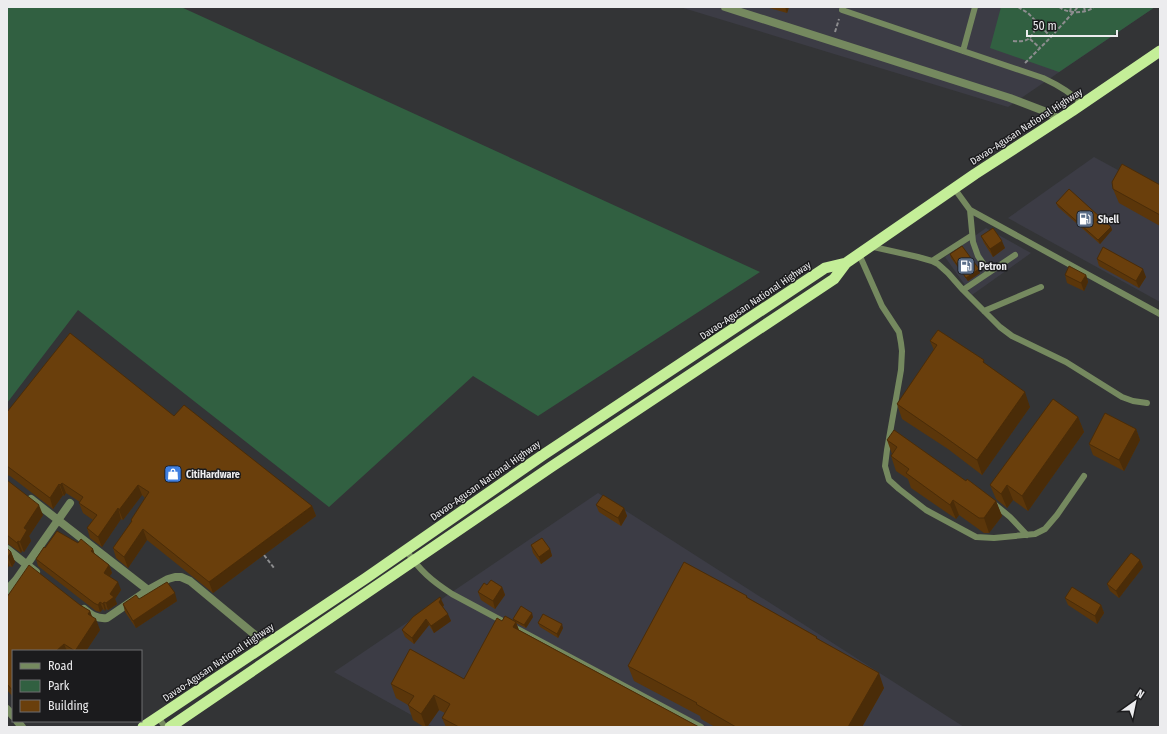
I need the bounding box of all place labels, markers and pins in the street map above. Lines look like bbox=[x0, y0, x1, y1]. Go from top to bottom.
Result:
fuel station icon: Shell bbox=[1075, 209, 1095, 229]
place label: Shell bbox=[1098, 214, 1119, 226]
fuel station icon: Petron bbox=[956, 256, 976, 276]
place label: Petron bbox=[979, 261, 1007, 273]
shop icon: CitiHardware bbox=[163, 464, 183, 484]
place label: CitiHardware bbox=[186, 469, 240, 481]

